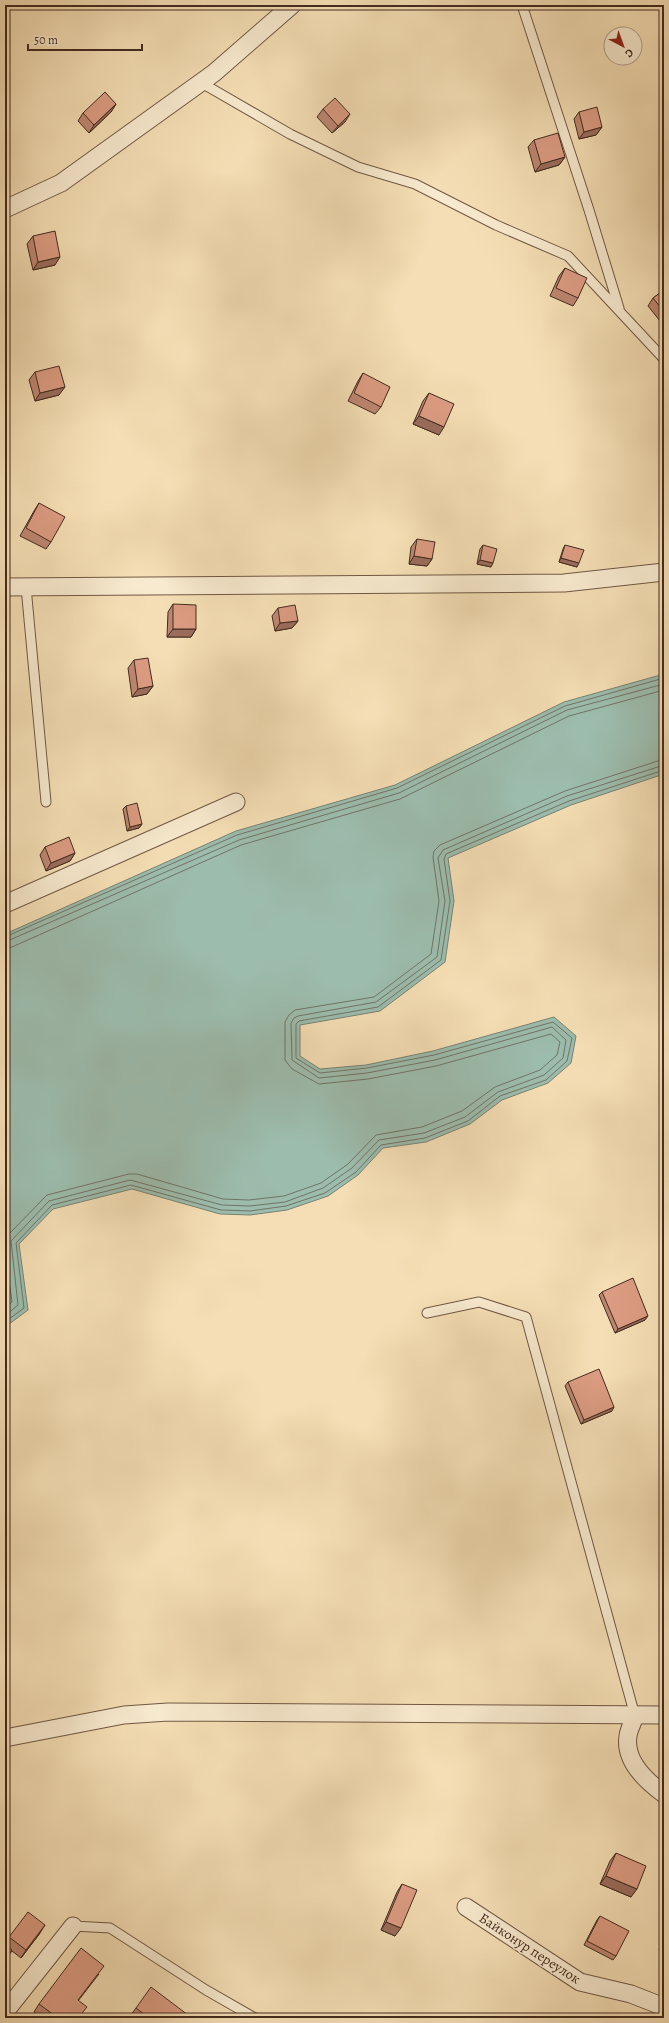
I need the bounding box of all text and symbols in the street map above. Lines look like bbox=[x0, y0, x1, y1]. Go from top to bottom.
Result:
scale bar bbox=[28, 26, 142, 52]
north arrow bbox=[603, 26, 643, 66]
text: 50 m bbox=[34, 32, 58, 48]
text: С bbox=[622, 45, 637, 61]
street label: Байконур переулок bbox=[475, 1908, 584, 1988]

